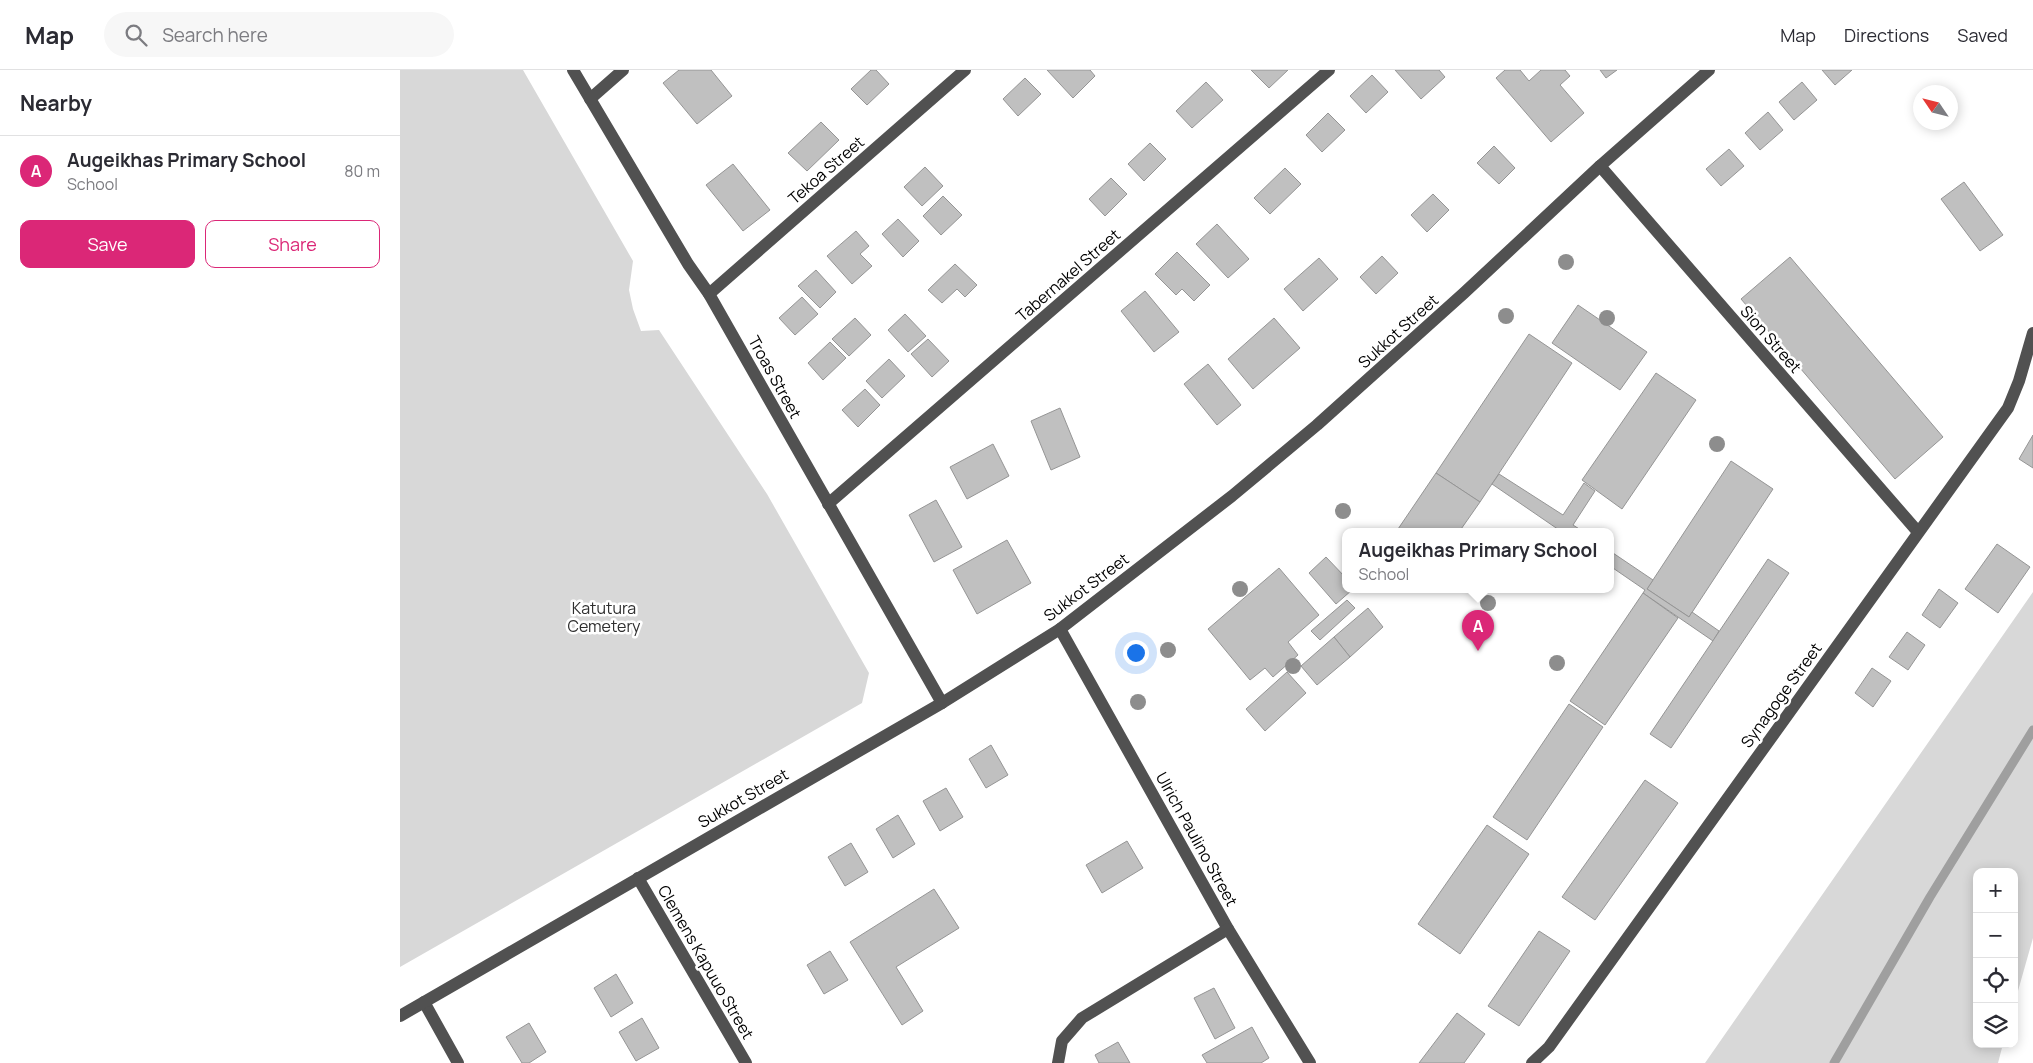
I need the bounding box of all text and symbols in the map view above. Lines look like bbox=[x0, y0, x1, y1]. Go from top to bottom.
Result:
search box bbox=[104, 12, 454, 57]
text: Map bbox=[25, 18, 74, 51]
icon: search bbox=[122, 21, 150, 49]
text: Search here bbox=[162, 22, 268, 48]
text: Map bbox=[1780, 23, 1816, 47]
text: Directions bbox=[1844, 23, 1929, 47]
text: Saved bbox=[1957, 23, 2008, 47]
north arrow bbox=[1913, 85, 1958, 130]
text: Nearby bbox=[20, 89, 92, 117]
street label: Tekoa Street bbox=[783, 131, 869, 209]
text: Augeikhas Primary School bbox=[67, 147, 306, 173]
text: A bbox=[31, 160, 41, 182]
text: 80 m bbox=[344, 160, 380, 182]
text: School bbox=[67, 173, 118, 195]
button: Save bbox=[20, 220, 195, 268]
button: Share bbox=[205, 220, 380, 268]
street label: Tabernakel Street bbox=[1011, 224, 1125, 326]
street label: Sukkot Street bbox=[1353, 289, 1443, 373]
street label: Sion Street bbox=[1736, 301, 1806, 377]
street label: Troas Street bbox=[743, 332, 807, 422]
popup bbox=[1342, 528, 1614, 593]
text: Augeikhas Primary School bbox=[1358, 537, 1598, 563]
street label: Sukkot Street bbox=[1039, 548, 1133, 626]
text: School bbox=[1358, 563, 1409, 585]
park label: Katutura Cemetery bbox=[568, 597, 641, 637]
pin: A bbox=[1462, 610, 1494, 651]
street label: Synagoge Street bbox=[1736, 638, 1826, 752]
your location bbox=[1123, 640, 1149, 666]
street label: Sukkot Street bbox=[694, 763, 792, 833]
street label: Ulrich Paulino Street bbox=[1151, 768, 1243, 910]
map controls bbox=[1973, 868, 2018, 1048]
button: + bbox=[1973, 868, 2018, 913]
street label: Clemens Kapuuo Street bbox=[653, 881, 759, 1043]
button: − bbox=[1973, 913, 2018, 958]
button: locate bbox=[1973, 958, 2018, 1003]
button: layers bbox=[1973, 1003, 2018, 1048]

